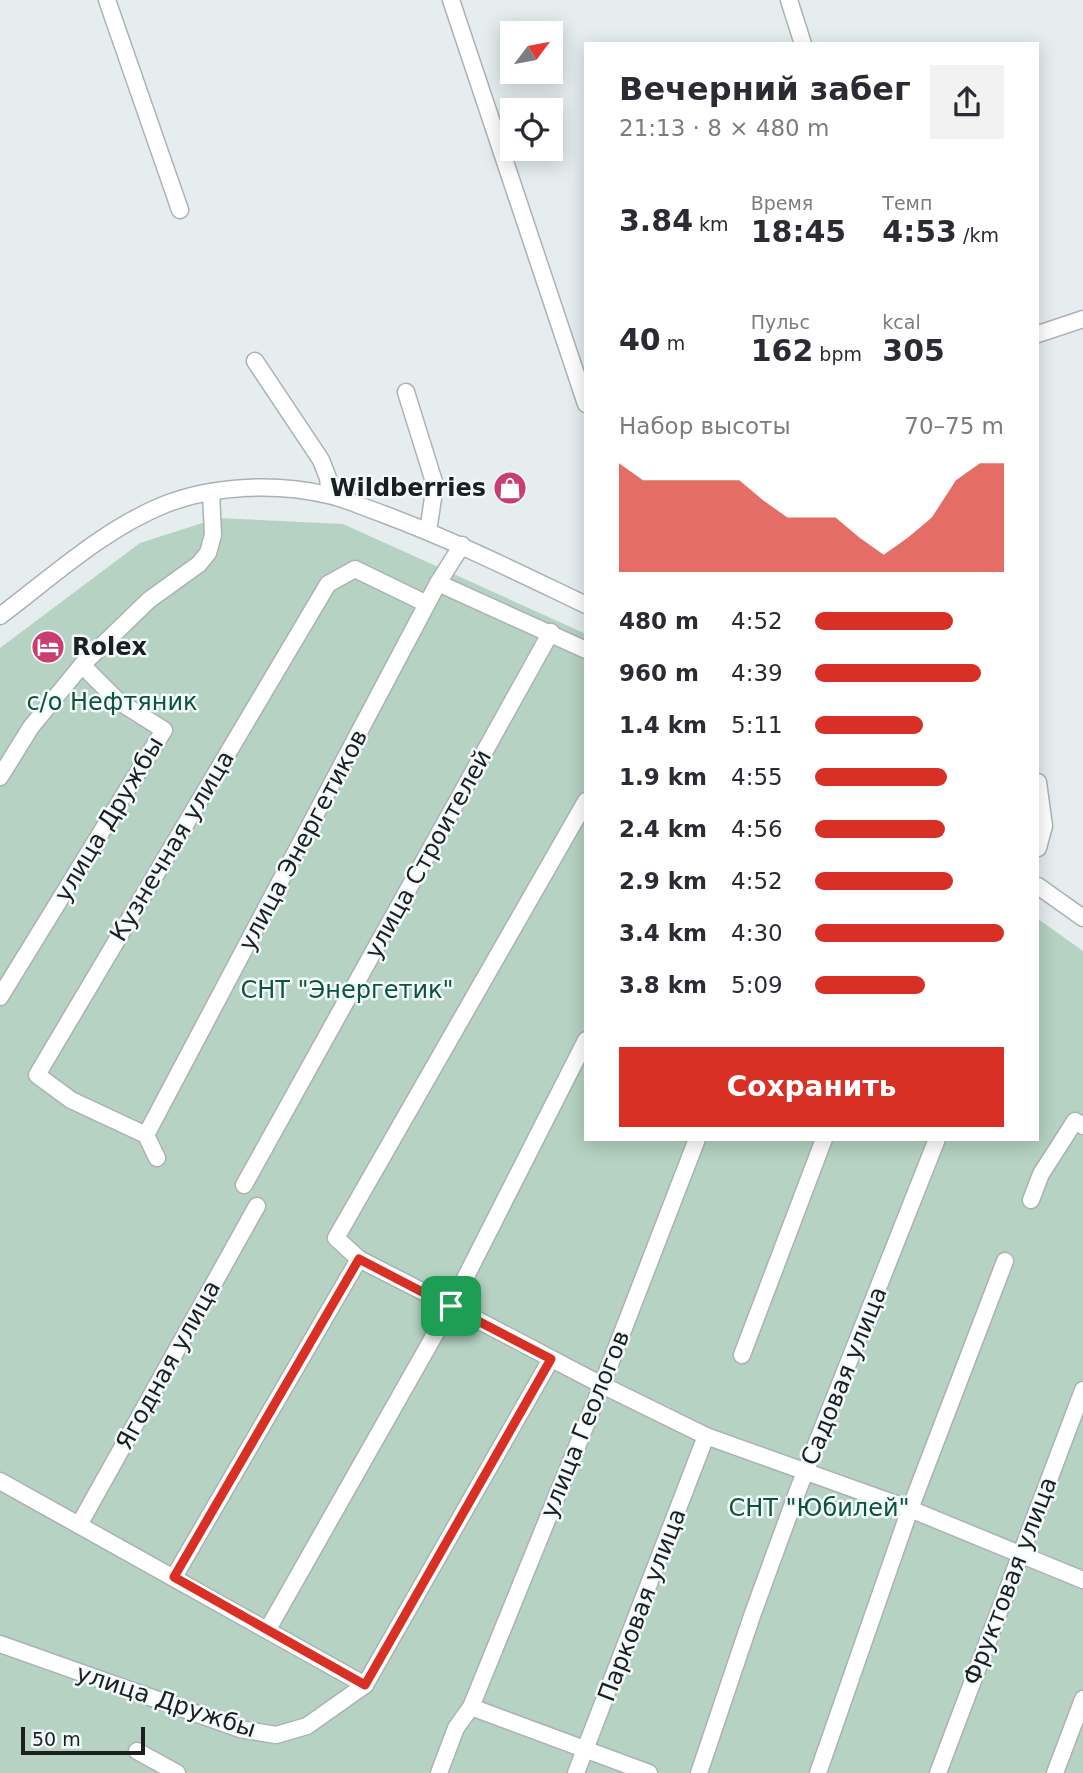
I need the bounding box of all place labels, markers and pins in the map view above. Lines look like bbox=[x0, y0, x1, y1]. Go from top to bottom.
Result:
shop icon: Wildberries bbox=[491, 469, 529, 507]
place label: Wildberries bbox=[330, 474, 486, 502]
hotel icon: Rolex bbox=[29, 628, 67, 666]
place label: Rolex bbox=[72, 633, 147, 661]
pin bbox=[421, 1276, 481, 1336]

